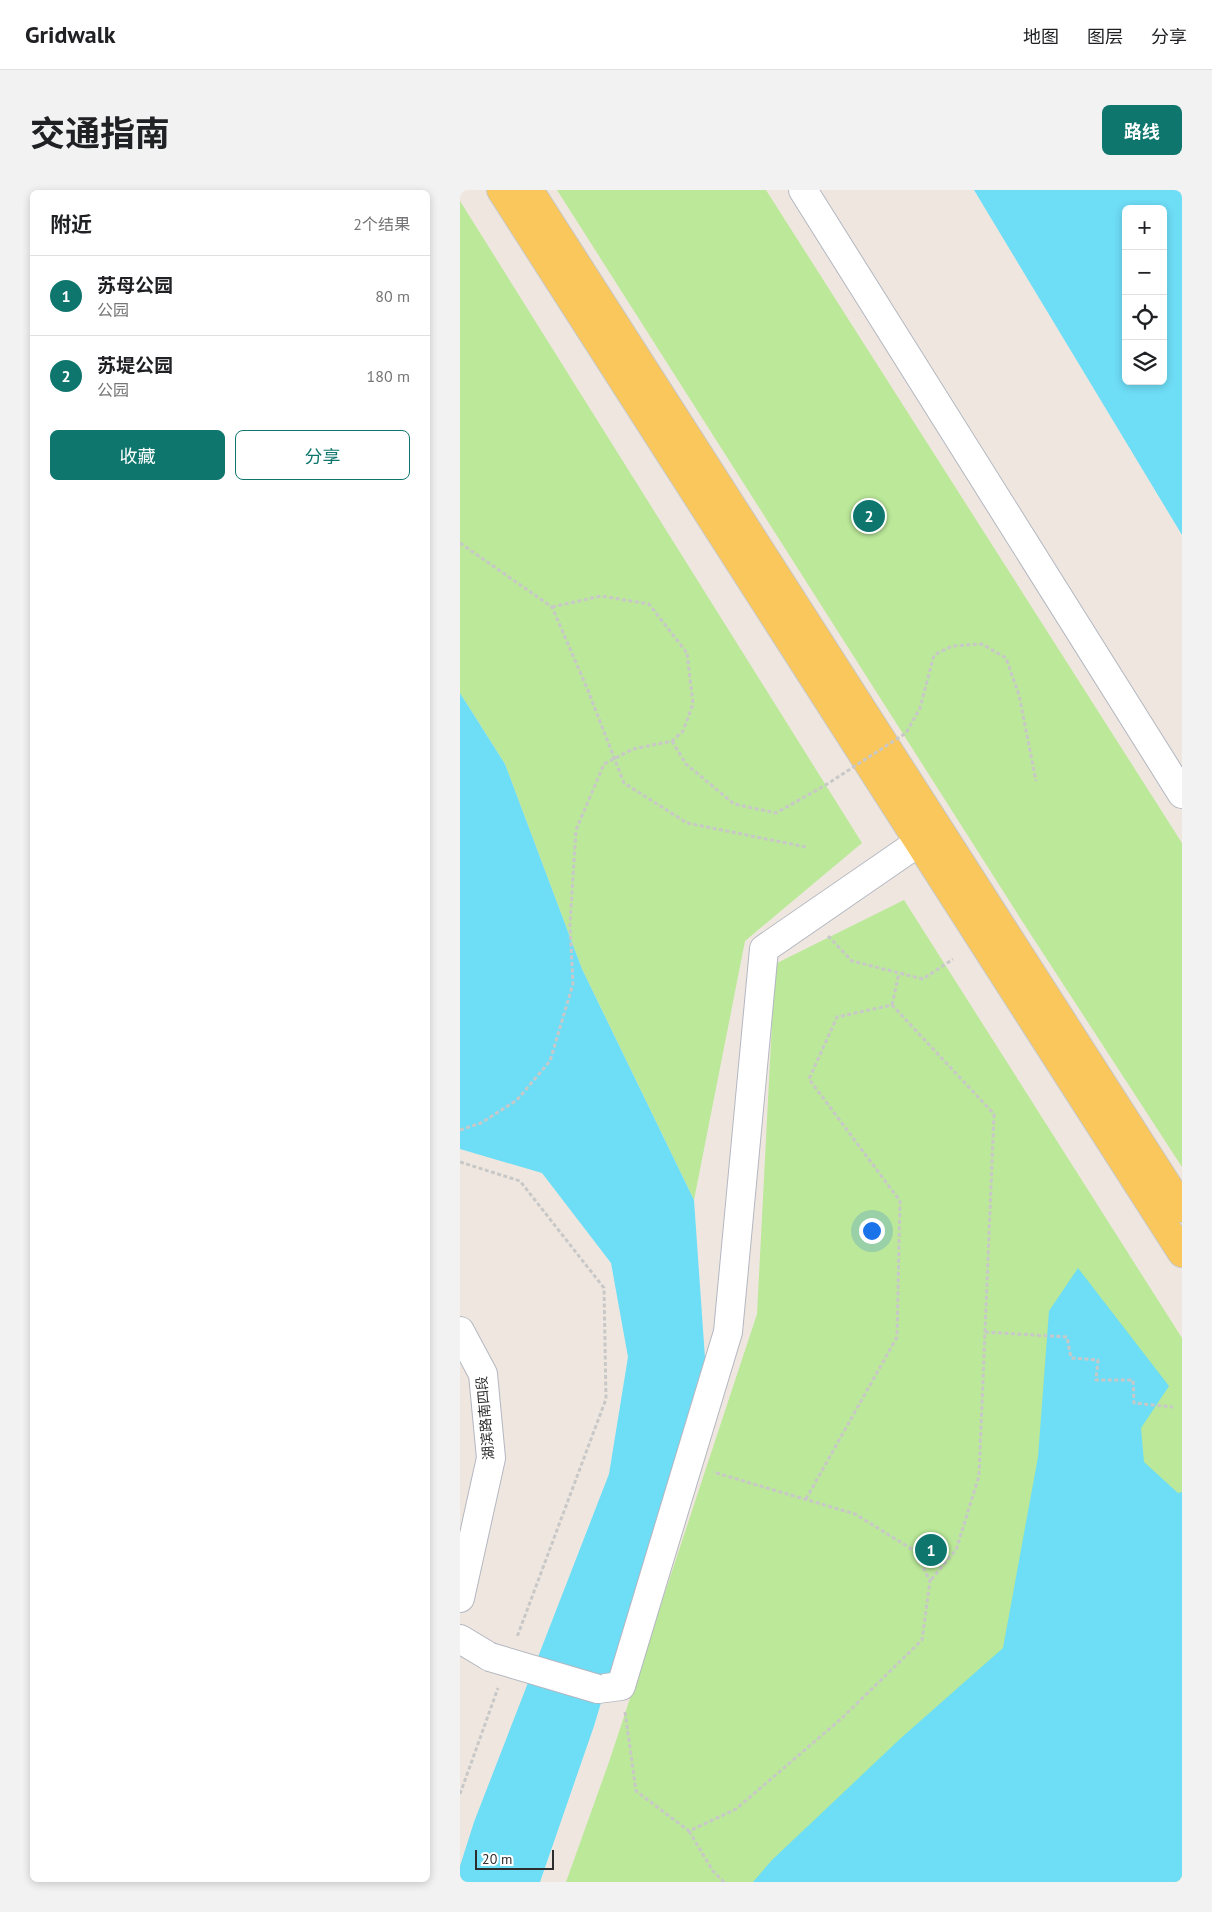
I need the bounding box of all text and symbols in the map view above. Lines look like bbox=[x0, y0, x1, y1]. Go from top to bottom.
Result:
text: Gridwalk bbox=[25, 19, 115, 50]
text: 地图 bbox=[1023, 25, 1059, 48]
text: 图层 bbox=[1087, 25, 1123, 48]
text: 分享 bbox=[1151, 25, 1187, 48]
button: 路线 bbox=[1102, 105, 1182, 155]
text: 交通指南 bbox=[30, 110, 170, 156]
map controls bbox=[1122, 205, 1167, 385]
button: + bbox=[1122, 205, 1167, 250]
text: 附近 bbox=[50, 211, 92, 238]
text: 2个结果 bbox=[353, 214, 410, 234]
button: − bbox=[1122, 250, 1167, 295]
text: 苏母公园 bbox=[97, 273, 173, 297]
text: 1 bbox=[61, 286, 71, 306]
text: 80 m bbox=[375, 286, 410, 306]
button: locate bbox=[1122, 295, 1167, 340]
text: 公园 bbox=[97, 300, 129, 320]
button: layers bbox=[1122, 340, 1167, 385]
text: 苏堤公园 bbox=[97, 353, 173, 377]
text: 2 bbox=[61, 366, 71, 386]
text: 180 m bbox=[367, 366, 410, 386]
text: 公园 bbox=[97, 380, 129, 400]
button: 收藏 bbox=[50, 430, 225, 480]
button: 分享 bbox=[235, 430, 410, 480]
pin: 2 bbox=[853, 497, 885, 535]
your location bbox=[859, 1218, 885, 1244]
street label: 湖滨路南四段 bbox=[472, 1375, 498, 1461]
pin: 1 bbox=[915, 1531, 947, 1569]
scale bar bbox=[475, 1847, 554, 1870]
text: 20 m bbox=[482, 1850, 512, 1868]

